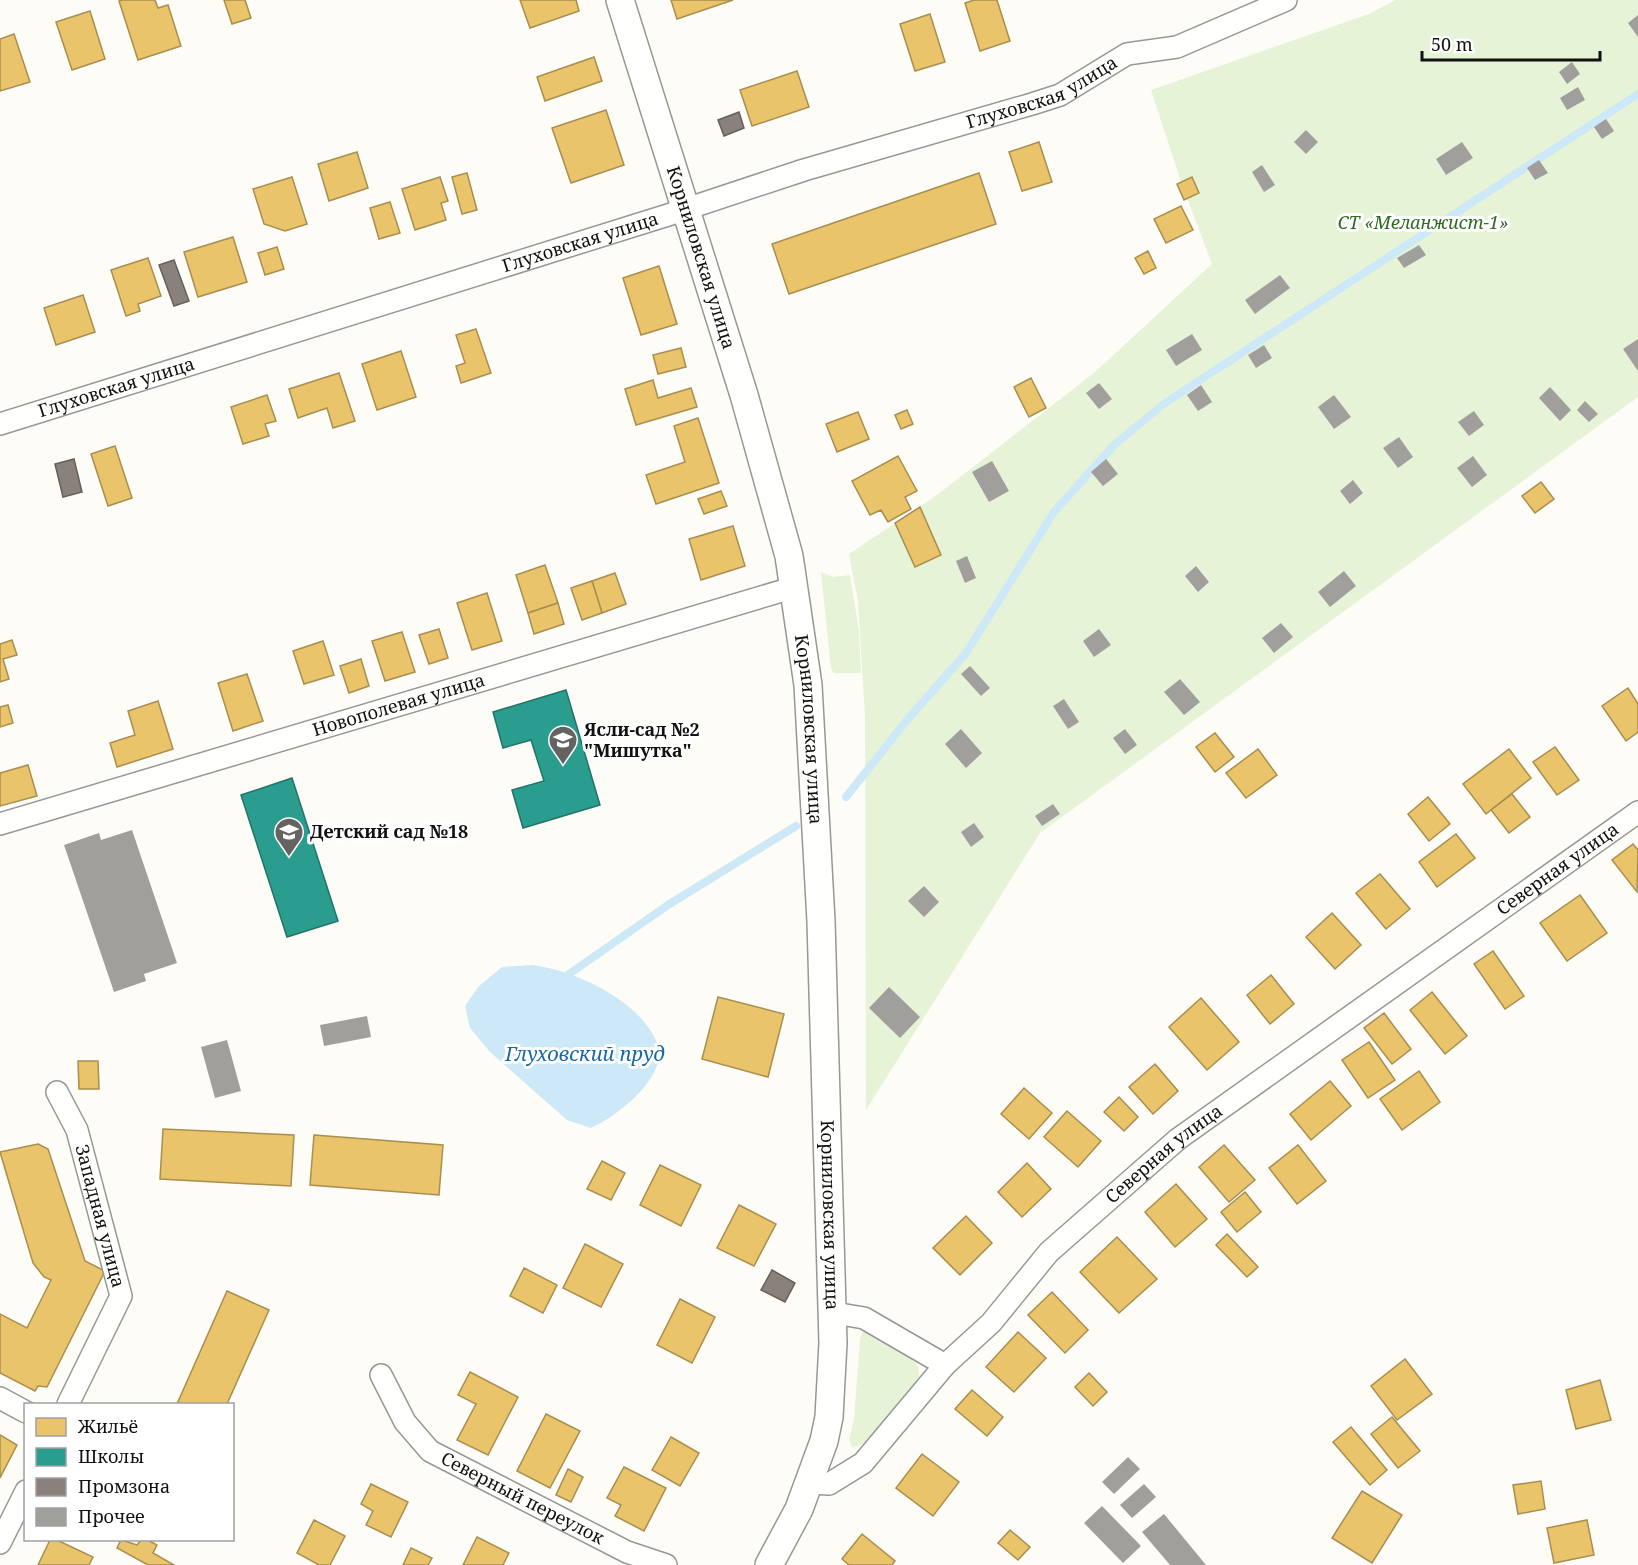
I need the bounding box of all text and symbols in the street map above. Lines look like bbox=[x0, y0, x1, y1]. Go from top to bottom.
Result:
scale bar bbox=[1422, 24, 1600, 62]
text: 50 m bbox=[1431, 32, 1473, 56]
street label: Глуховская улица bbox=[963, 50, 1121, 133]
street label: Корниловская улица bbox=[662, 163, 742, 352]
street label: Глуховская улица bbox=[499, 206, 661, 277]
park label: СТ «Меланжист-1» bbox=[1338, 210, 1508, 234]
street label: Глуховская улица bbox=[35, 351, 197, 422]
street label: Корниловская улица bbox=[790, 633, 829, 825]
street label: Новополевая улица bbox=[309, 667, 488, 741]
place label: Ясли-сад №2 "Мишутка" bbox=[583, 717, 700, 762]
school or university icon: Ясли-сад №2 "Мишутка" bbox=[547, 724, 579, 766]
school or university icon: Детский сад №18 bbox=[273, 816, 305, 858]
street label: Северная улица bbox=[1491, 817, 1623, 920]
place label: Детский сад №18 bbox=[310, 819, 468, 843]
water label: Глуховский пруд bbox=[504, 1040, 665, 1067]
street label: Северная улица bbox=[1100, 1098, 1227, 1208]
street label: Корниловская улица bbox=[816, 1119, 845, 1311]
street label: Западная улица bbox=[70, 1142, 131, 1290]
legend bbox=[24, 1403, 234, 1541]
text: Жильё bbox=[77, 1414, 138, 1438]
text: Школы bbox=[78, 1444, 144, 1468]
street label: Северный переулок bbox=[437, 1446, 609, 1550]
text: Промзона bbox=[78, 1474, 170, 1498]
text: Прочее bbox=[78, 1504, 145, 1528]

